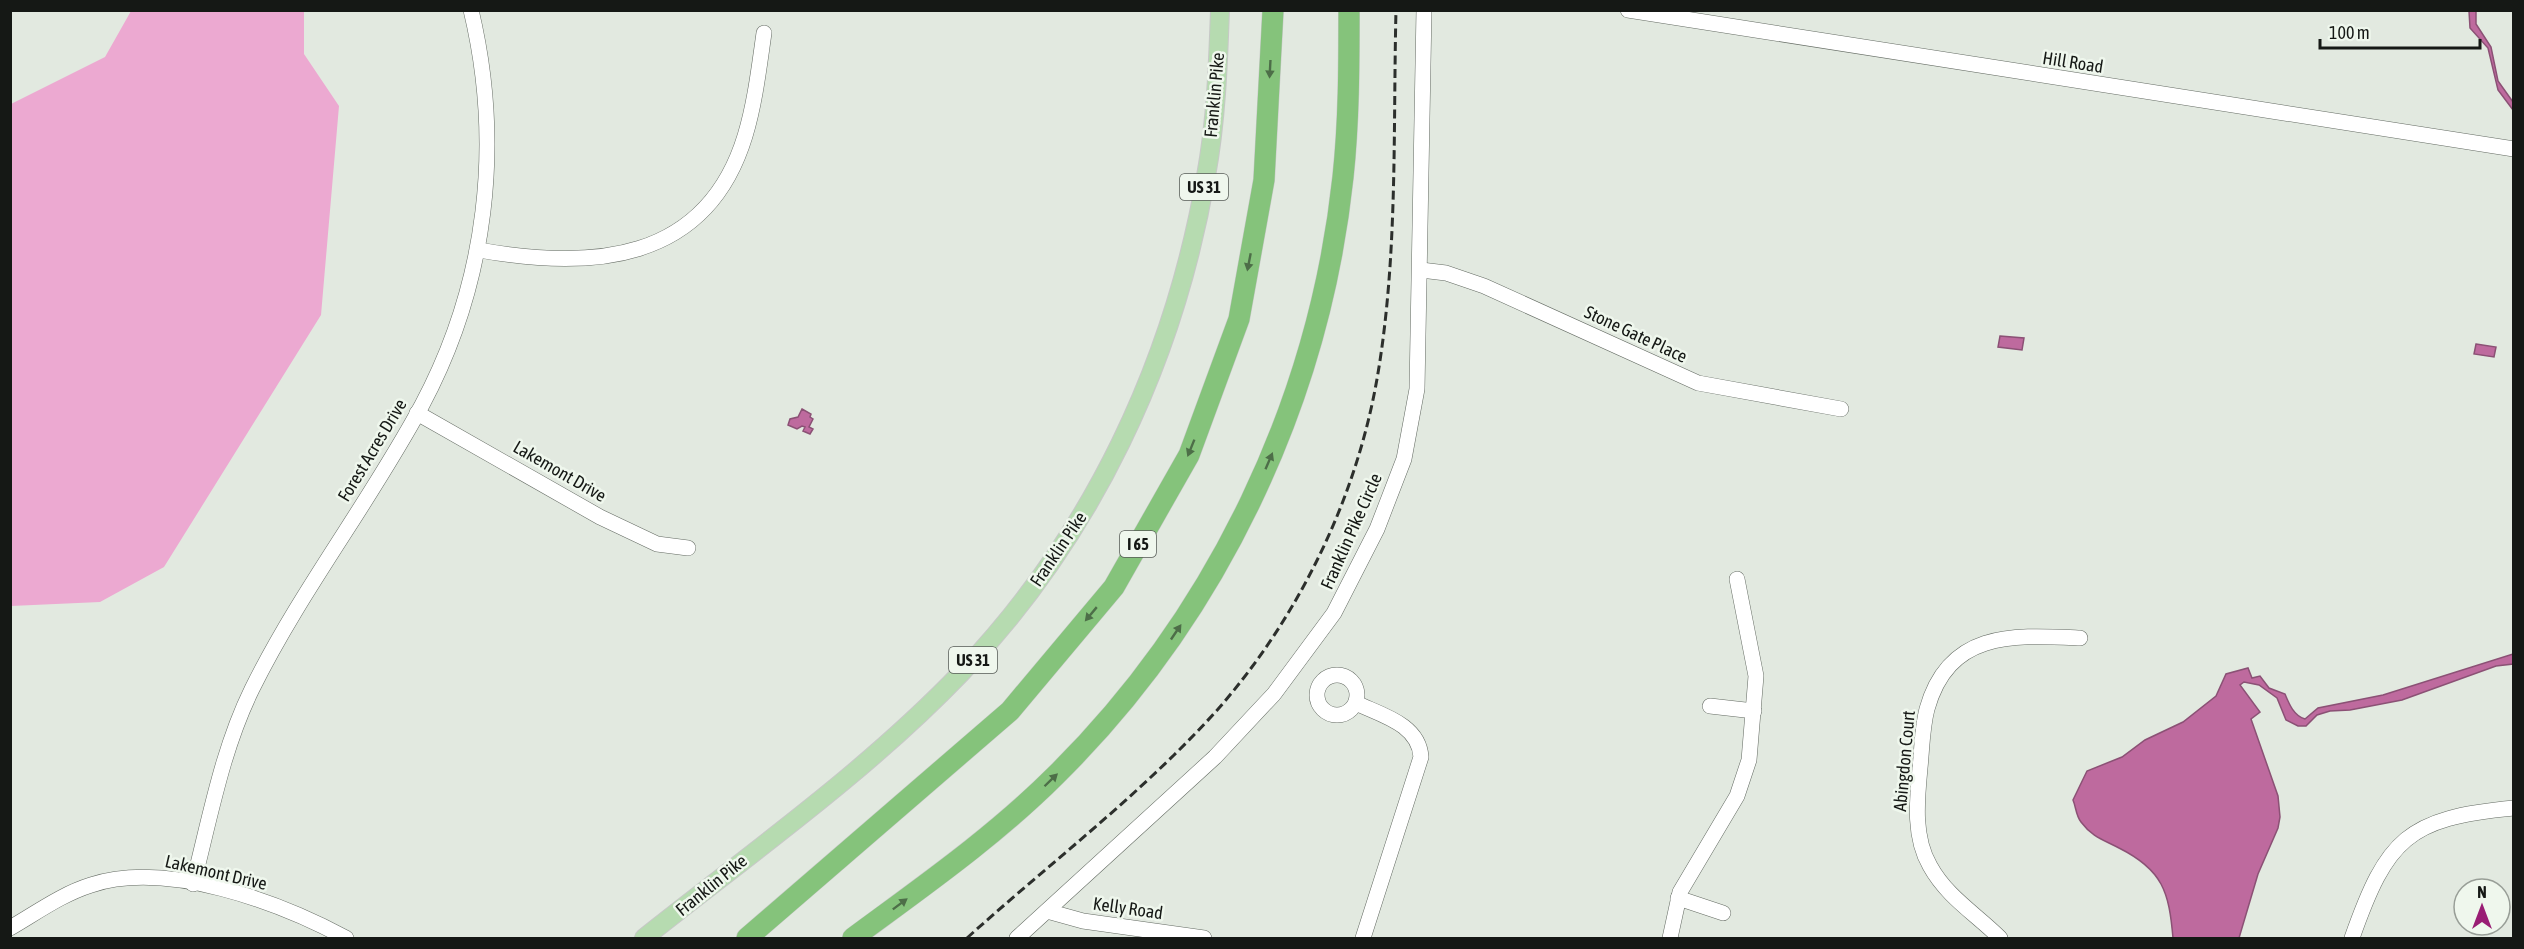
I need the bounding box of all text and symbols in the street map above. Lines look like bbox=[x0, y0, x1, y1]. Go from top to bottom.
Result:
scale bar bbox=[2320, 12, 2480, 50]
text: 100 m bbox=[2329, 22, 2370, 43]
street label: Hill Road bbox=[2041, 47, 2105, 77]
street label: Franklin Pike bbox=[1200, 52, 1228, 138]
one-way arrow bbox=[1266, 59, 1275, 78]
road number: US 31 bbox=[1180, 174, 1228, 200]
one-way arrow bbox=[1244, 253, 1253, 272]
street label: Stone Gate Place bbox=[1581, 301, 1691, 367]
street label: Forest Acres Drive bbox=[333, 395, 411, 505]
street label: Lakemont Drive bbox=[510, 436, 610, 506]
one-way arrow bbox=[1186, 439, 1195, 457]
one-way arrow bbox=[1265, 452, 1274, 469]
street label: Franklin Pike Circle bbox=[1316, 470, 1386, 592]
street label: Franklin Pike bbox=[1025, 508, 1091, 590]
road number: I 65 bbox=[1120, 531, 1156, 557]
one-way arrow bbox=[1084, 606, 1097, 622]
one-way arrow bbox=[1170, 624, 1182, 640]
road number: US 31 bbox=[949, 647, 997, 673]
street label: Abingdon Court bbox=[1889, 710, 1919, 812]
one-way arrow bbox=[1043, 774, 1057, 788]
street label: Lakemont Drive bbox=[163, 850, 269, 894]
street label: Franklin Pike bbox=[671, 850, 751, 920]
north arrow bbox=[2452, 877, 2512, 937]
text: N bbox=[2477, 883, 2487, 901]
street label: Kelly Road bbox=[1092, 893, 1164, 923]
one-way arrow bbox=[892, 898, 907, 910]

